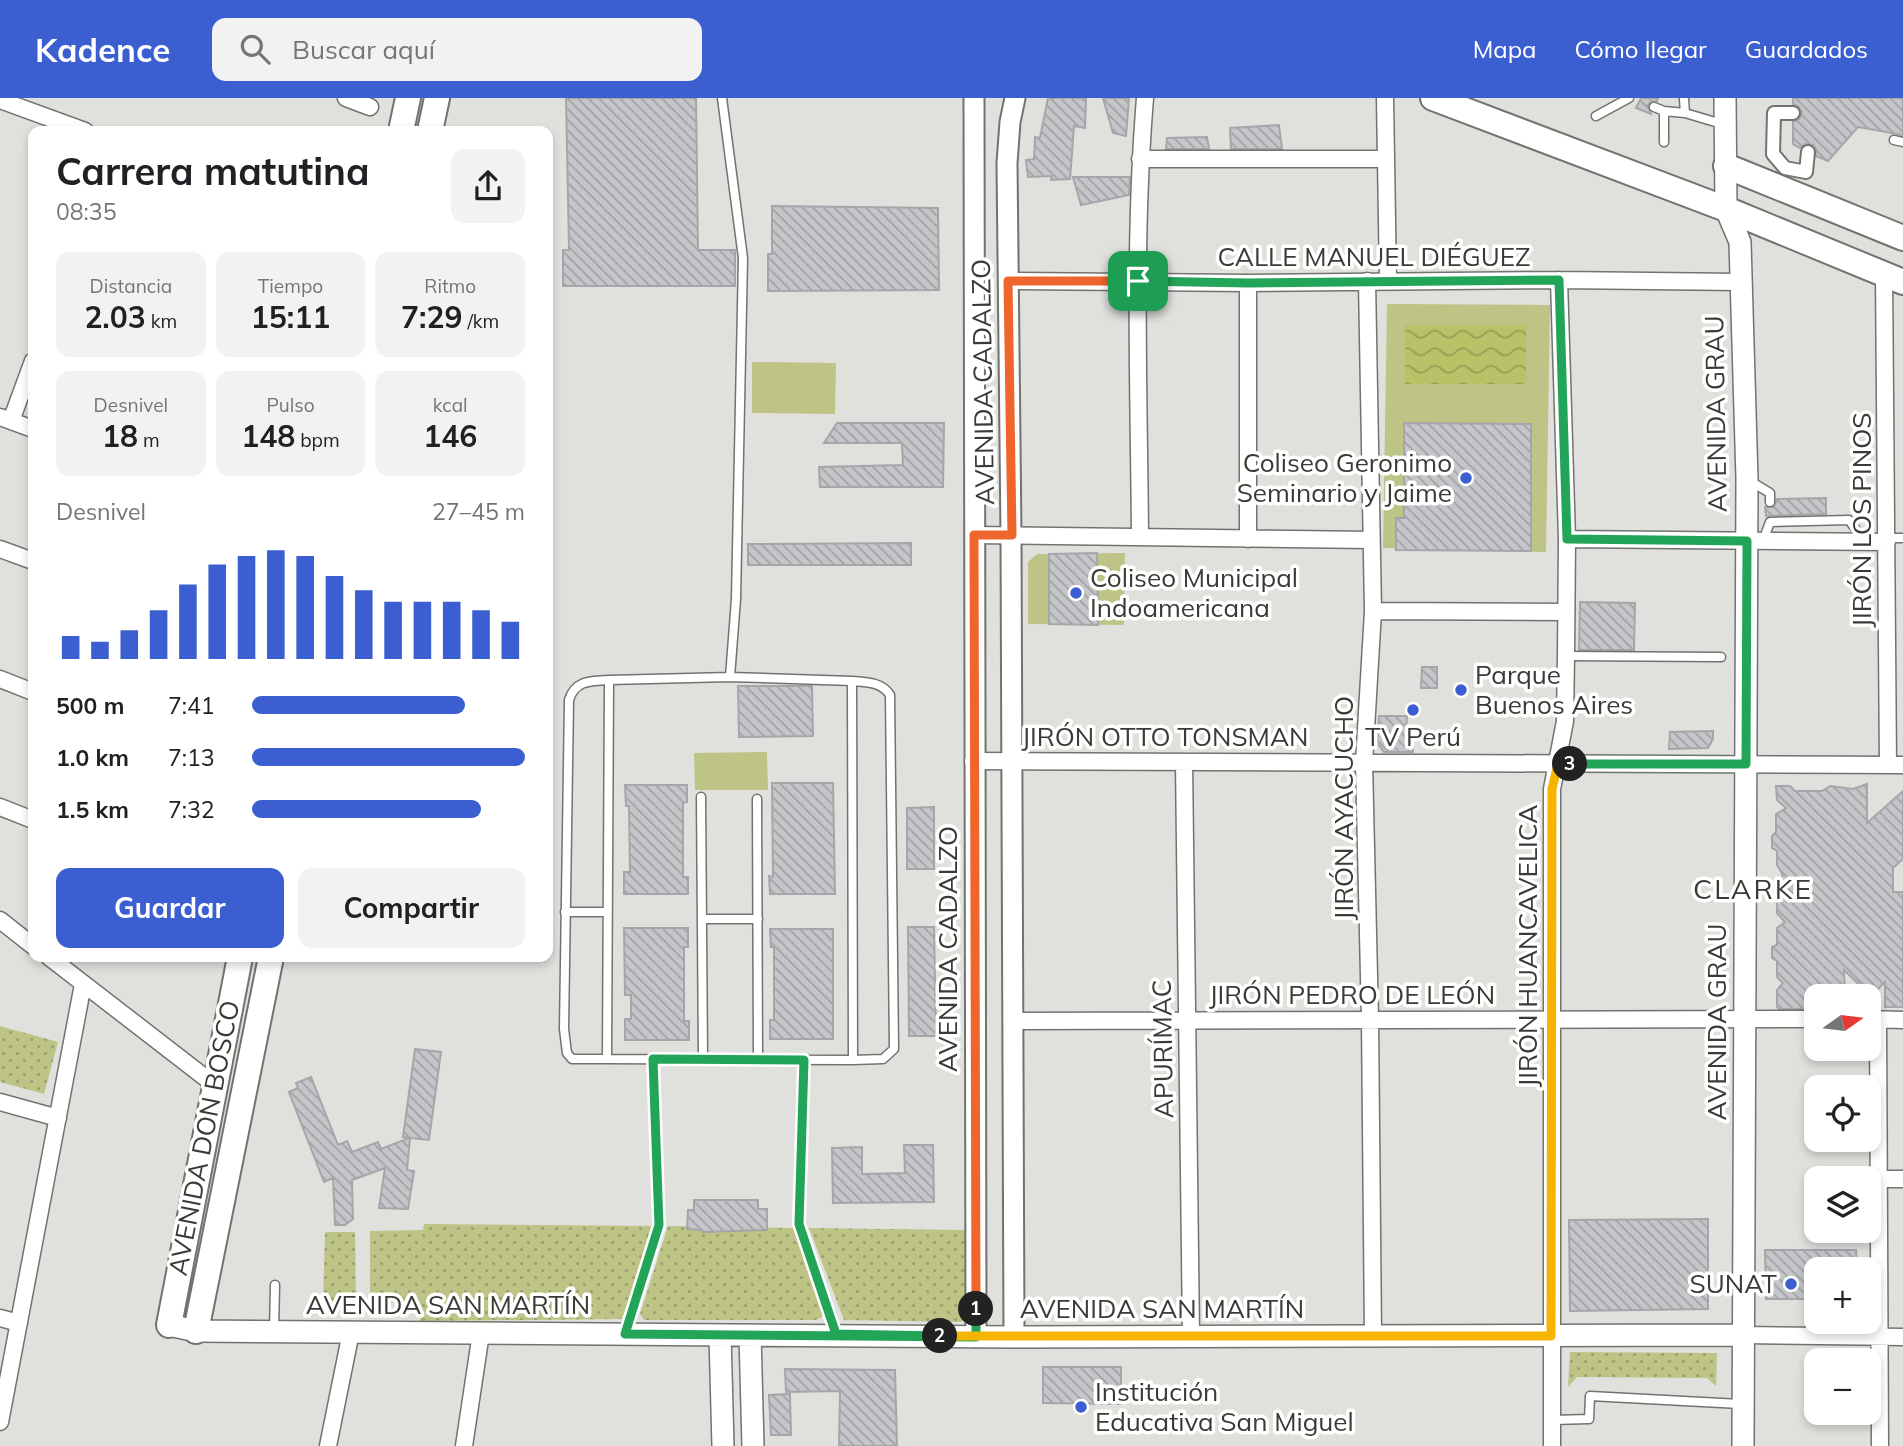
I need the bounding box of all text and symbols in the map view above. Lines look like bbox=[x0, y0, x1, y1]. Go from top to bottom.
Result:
search box bbox=[212, 18, 702, 81]
text: Kadence bbox=[35, 29, 170, 70]
icon: search bbox=[236, 30, 274, 68]
text: Buscar aquí bbox=[292, 33, 435, 66]
text: Mapa bbox=[1473, 34, 1536, 64]
text: Cómo llegar bbox=[1574, 34, 1707, 64]
text: Guardados bbox=[1745, 34, 1868, 64]
text: Carrera matutina bbox=[56, 147, 370, 195]
button: share bbox=[451, 149, 525, 223]
text: 08:35 bbox=[56, 197, 116, 226]
street label: CALLE MANUEL DIÉGUEZ bbox=[1217, 240, 1531, 273]
pin bbox=[1108, 251, 1168, 311]
street label: AVENIDA CADALZO bbox=[964, 259, 1001, 505]
icon: arrive bbox=[1119, 262, 1157, 300]
text: Distancia bbox=[90, 274, 172, 298]
text: Tiempo bbox=[258, 274, 323, 298]
text: Ritmo bbox=[424, 274, 476, 298]
text: 2.03 bbox=[84, 298, 146, 336]
text: 15:11 bbox=[251, 298, 330, 336]
text: 7:29 bbox=[401, 298, 462, 336]
text: km bbox=[146, 309, 177, 333]
text: /km bbox=[462, 309, 499, 333]
street label: AVENIDA GRAU bbox=[1697, 315, 1734, 513]
text: Desnivel bbox=[94, 393, 168, 417]
text: Pulso bbox=[266, 393, 315, 417]
text: kcal bbox=[433, 393, 468, 417]
street label: JIRÓN LOS PINOS bbox=[1845, 412, 1878, 628]
text: 18 bbox=[102, 417, 138, 455]
text: 148 bbox=[241, 417, 295, 455]
text: 146 bbox=[423, 417, 477, 455]
text: m bbox=[138, 428, 160, 452]
text: bpm bbox=[295, 428, 340, 452]
place label: Coliseo Geronimo Seminario y Jaime bbox=[1237, 446, 1452, 509]
marker: Coliseo Geronimo Seminario y Jaime bbox=[1458, 470, 1474, 486]
text: Desnivel bbox=[56, 497, 146, 526]
text: 27–45 m bbox=[432, 497, 525, 526]
place label: Coliseo Municipal Indoamericana bbox=[1090, 561, 1298, 624]
marker: Coliseo Municipal Indoamericana bbox=[1068, 585, 1084, 601]
place label: Parque Buenos Aires bbox=[1475, 658, 1633, 721]
marker: Parque Buenos Aires bbox=[1453, 682, 1469, 698]
text: 500 m bbox=[56, 691, 124, 720]
text: 7:41 bbox=[168, 691, 215, 720]
street label: JIRÓN AYACUCHO bbox=[1327, 696, 1360, 920]
marker: TV Perú bbox=[1405, 702, 1421, 718]
street label: JIRÓN OTTO TONSMAN bbox=[1022, 720, 1308, 753]
place label: TV Perú bbox=[1365, 720, 1461, 753]
text: 1.0 km bbox=[56, 743, 129, 772]
text: 7:13 bbox=[168, 743, 215, 772]
pin: 3 bbox=[1552, 746, 1588, 782]
text: 3 bbox=[1564, 751, 1575, 775]
text: 1.5 km bbox=[56, 795, 129, 824]
text: 7:32 bbox=[168, 795, 215, 824]
street label: JIRÓN HUANCAVELICA bbox=[1511, 805, 1544, 1087]
street label: AVENIDA CADALZO bbox=[931, 826, 964, 1072]
button: Guardar bbox=[56, 868, 284, 948]
button: Compartir bbox=[298, 868, 525, 948]
district label: CLARKE bbox=[1693, 871, 1813, 906]
street label: AVENIDA GRAU bbox=[1700, 924, 1733, 1120]
street label: JIRÓN PEDRO DE LEÓN bbox=[1209, 978, 1495, 1011]
street label: APURÍMAC bbox=[1145, 979, 1180, 1119]
north arrow bbox=[1804, 984, 1881, 1060]
map controls bbox=[1804, 984, 1881, 1425]
street label: AVENIDA DON BOSCO bbox=[161, 998, 246, 1278]
button: locate bbox=[1804, 1075, 1881, 1152]
button: layers bbox=[1804, 1166, 1881, 1243]
button: + bbox=[1804, 1257, 1881, 1334]
place label: SUNAT bbox=[1690, 1267, 1777, 1300]
marker: SUNAT bbox=[1783, 1276, 1799, 1292]
street label: AVENIDA SAN MARTÍN bbox=[306, 1288, 590, 1321]
pin: 1 bbox=[958, 1292, 993, 1326]
street label: AVENIDA SAN MARTÍN bbox=[1020, 1292, 1304, 1325]
text: 1 bbox=[970, 1296, 981, 1320]
pin: 2 bbox=[922, 1318, 958, 1354]
text: 2 bbox=[934, 1323, 945, 1347]
button: − bbox=[1804, 1348, 1881, 1425]
place label: Institución Educativa San Miguel bbox=[1095, 1375, 1354, 1438]
marker: Institución Educativa San Miguel bbox=[1073, 1399, 1089, 1415]

